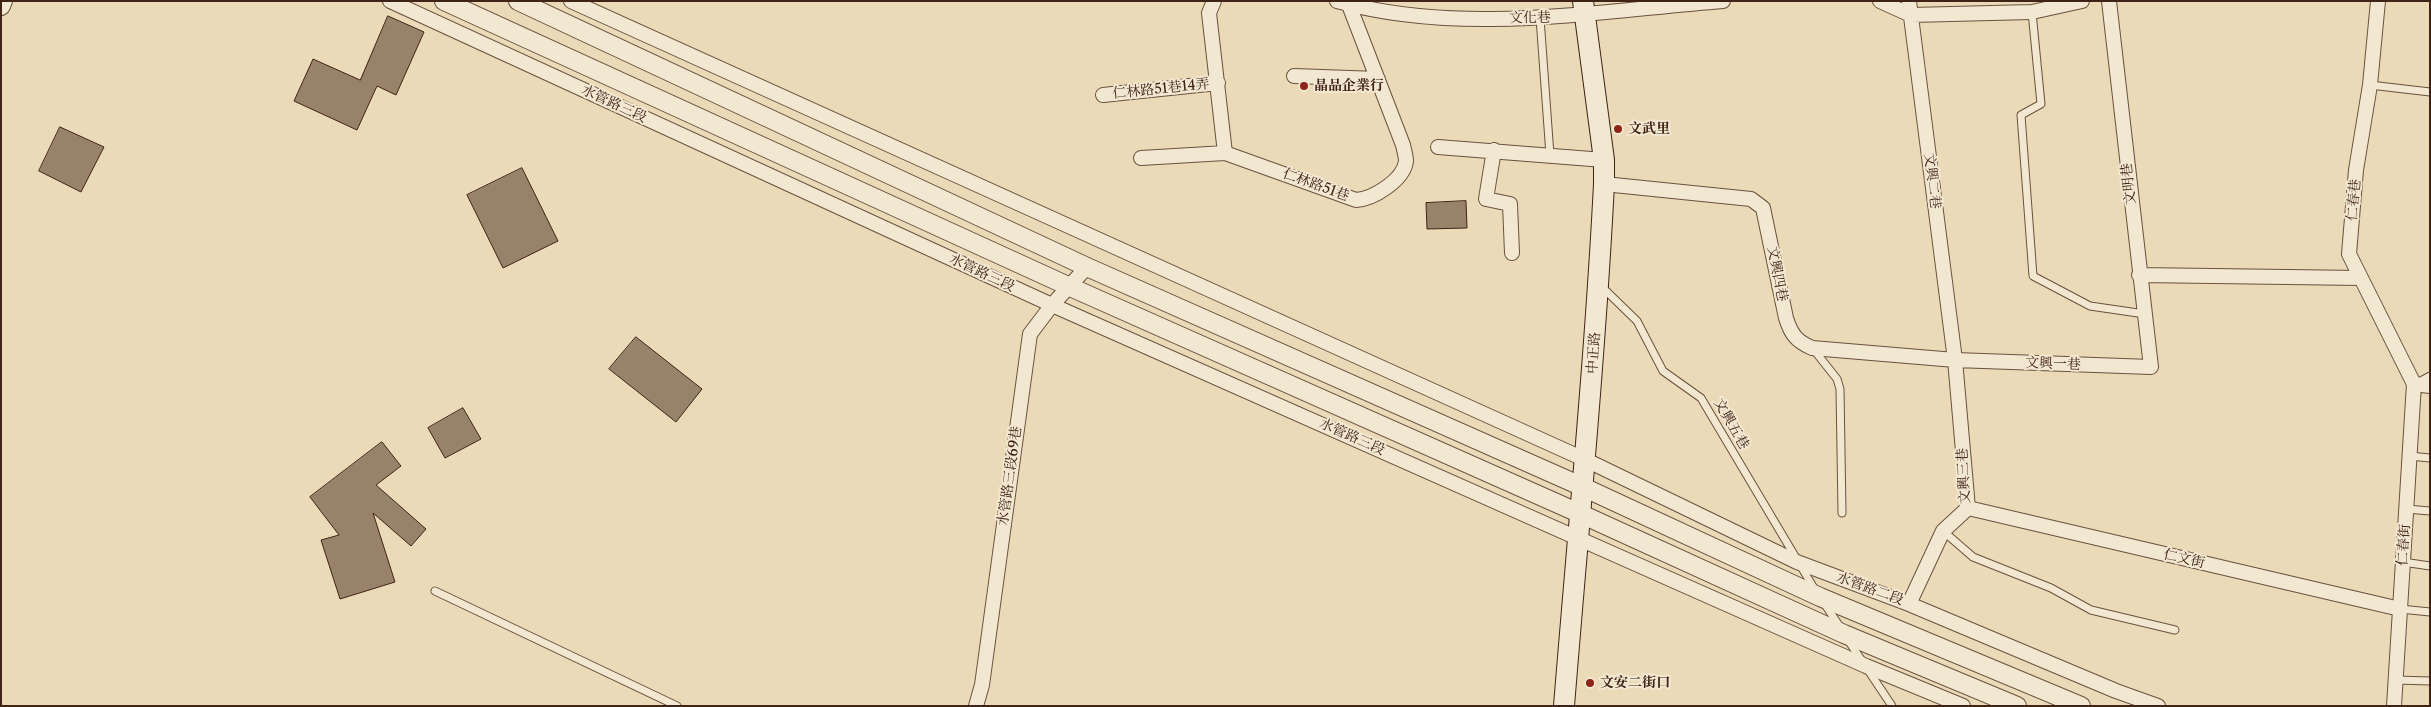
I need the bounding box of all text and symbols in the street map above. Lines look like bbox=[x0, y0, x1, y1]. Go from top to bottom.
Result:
street label: 文化巷 bbox=[1509, 9, 1551, 27]
street label: 仁林路51巷14弄 bbox=[1112, 76, 1210, 102]
place label: 晶品企業行 bbox=[1314, 78, 1384, 94]
marker: 晶品企業行 bbox=[1298, 80, 1310, 92]
street label: 水管路三段 bbox=[579, 82, 649, 126]
place label: 文武里 bbox=[1628, 121, 1670, 137]
marker: 文武里 bbox=[1612, 123, 1624, 135]
street label: 文興二巷 bbox=[1920, 152, 1944, 210]
street label: 文明巷 bbox=[2118, 162, 2140, 206]
street label: 仁林路51巷 bbox=[1280, 165, 1352, 205]
street label: 仁春巷 bbox=[2344, 178, 2364, 222]
street label: 文興四巷 bbox=[1763, 245, 1791, 303]
street label: 水管路三段 bbox=[947, 251, 1017, 295]
street label: 中正路 bbox=[1584, 331, 1604, 375]
street label: 文興一巷 bbox=[2025, 355, 2081, 373]
street label: 文興五巷 bbox=[1710, 396, 1752, 452]
street label: 水管路三段 bbox=[1317, 415, 1387, 459]
street label: 水管路三段69巷 bbox=[995, 425, 1025, 527]
street label: 文興三巷 bbox=[1954, 448, 1974, 504]
street label: 仁春街 bbox=[2394, 523, 2414, 567]
street label: 仁文街 bbox=[2162, 546, 2206, 572]
street label: 水管路二段 bbox=[1834, 569, 1906, 609]
place label: 文安二街口 bbox=[1600, 675, 1670, 691]
marker: 文安二街口 bbox=[1584, 677, 1596, 689]

